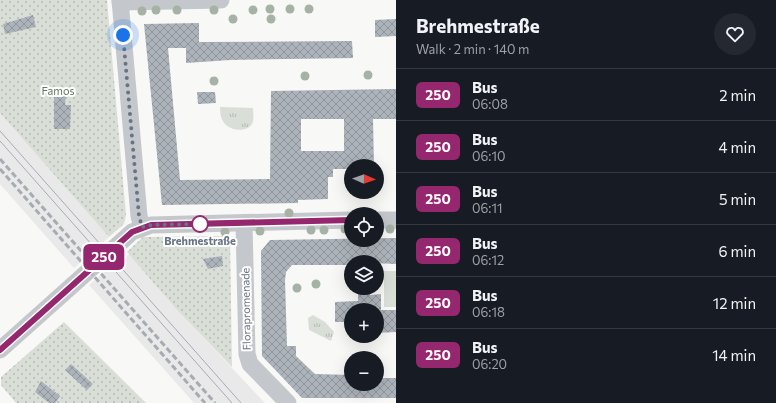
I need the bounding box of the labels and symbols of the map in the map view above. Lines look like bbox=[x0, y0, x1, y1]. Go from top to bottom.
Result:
your location bbox=[113, 25, 133, 45]
park label: Famos bbox=[42, 84, 74, 97]
north arrow bbox=[344, 159, 384, 199]
marker: Brehmestraße bbox=[191, 215, 209, 233]
place label: Brehmestraße bbox=[164, 234, 236, 247]
line badge: 250 bbox=[81, 244, 127, 270]
street label: Florapromenade bbox=[238, 267, 253, 350]

